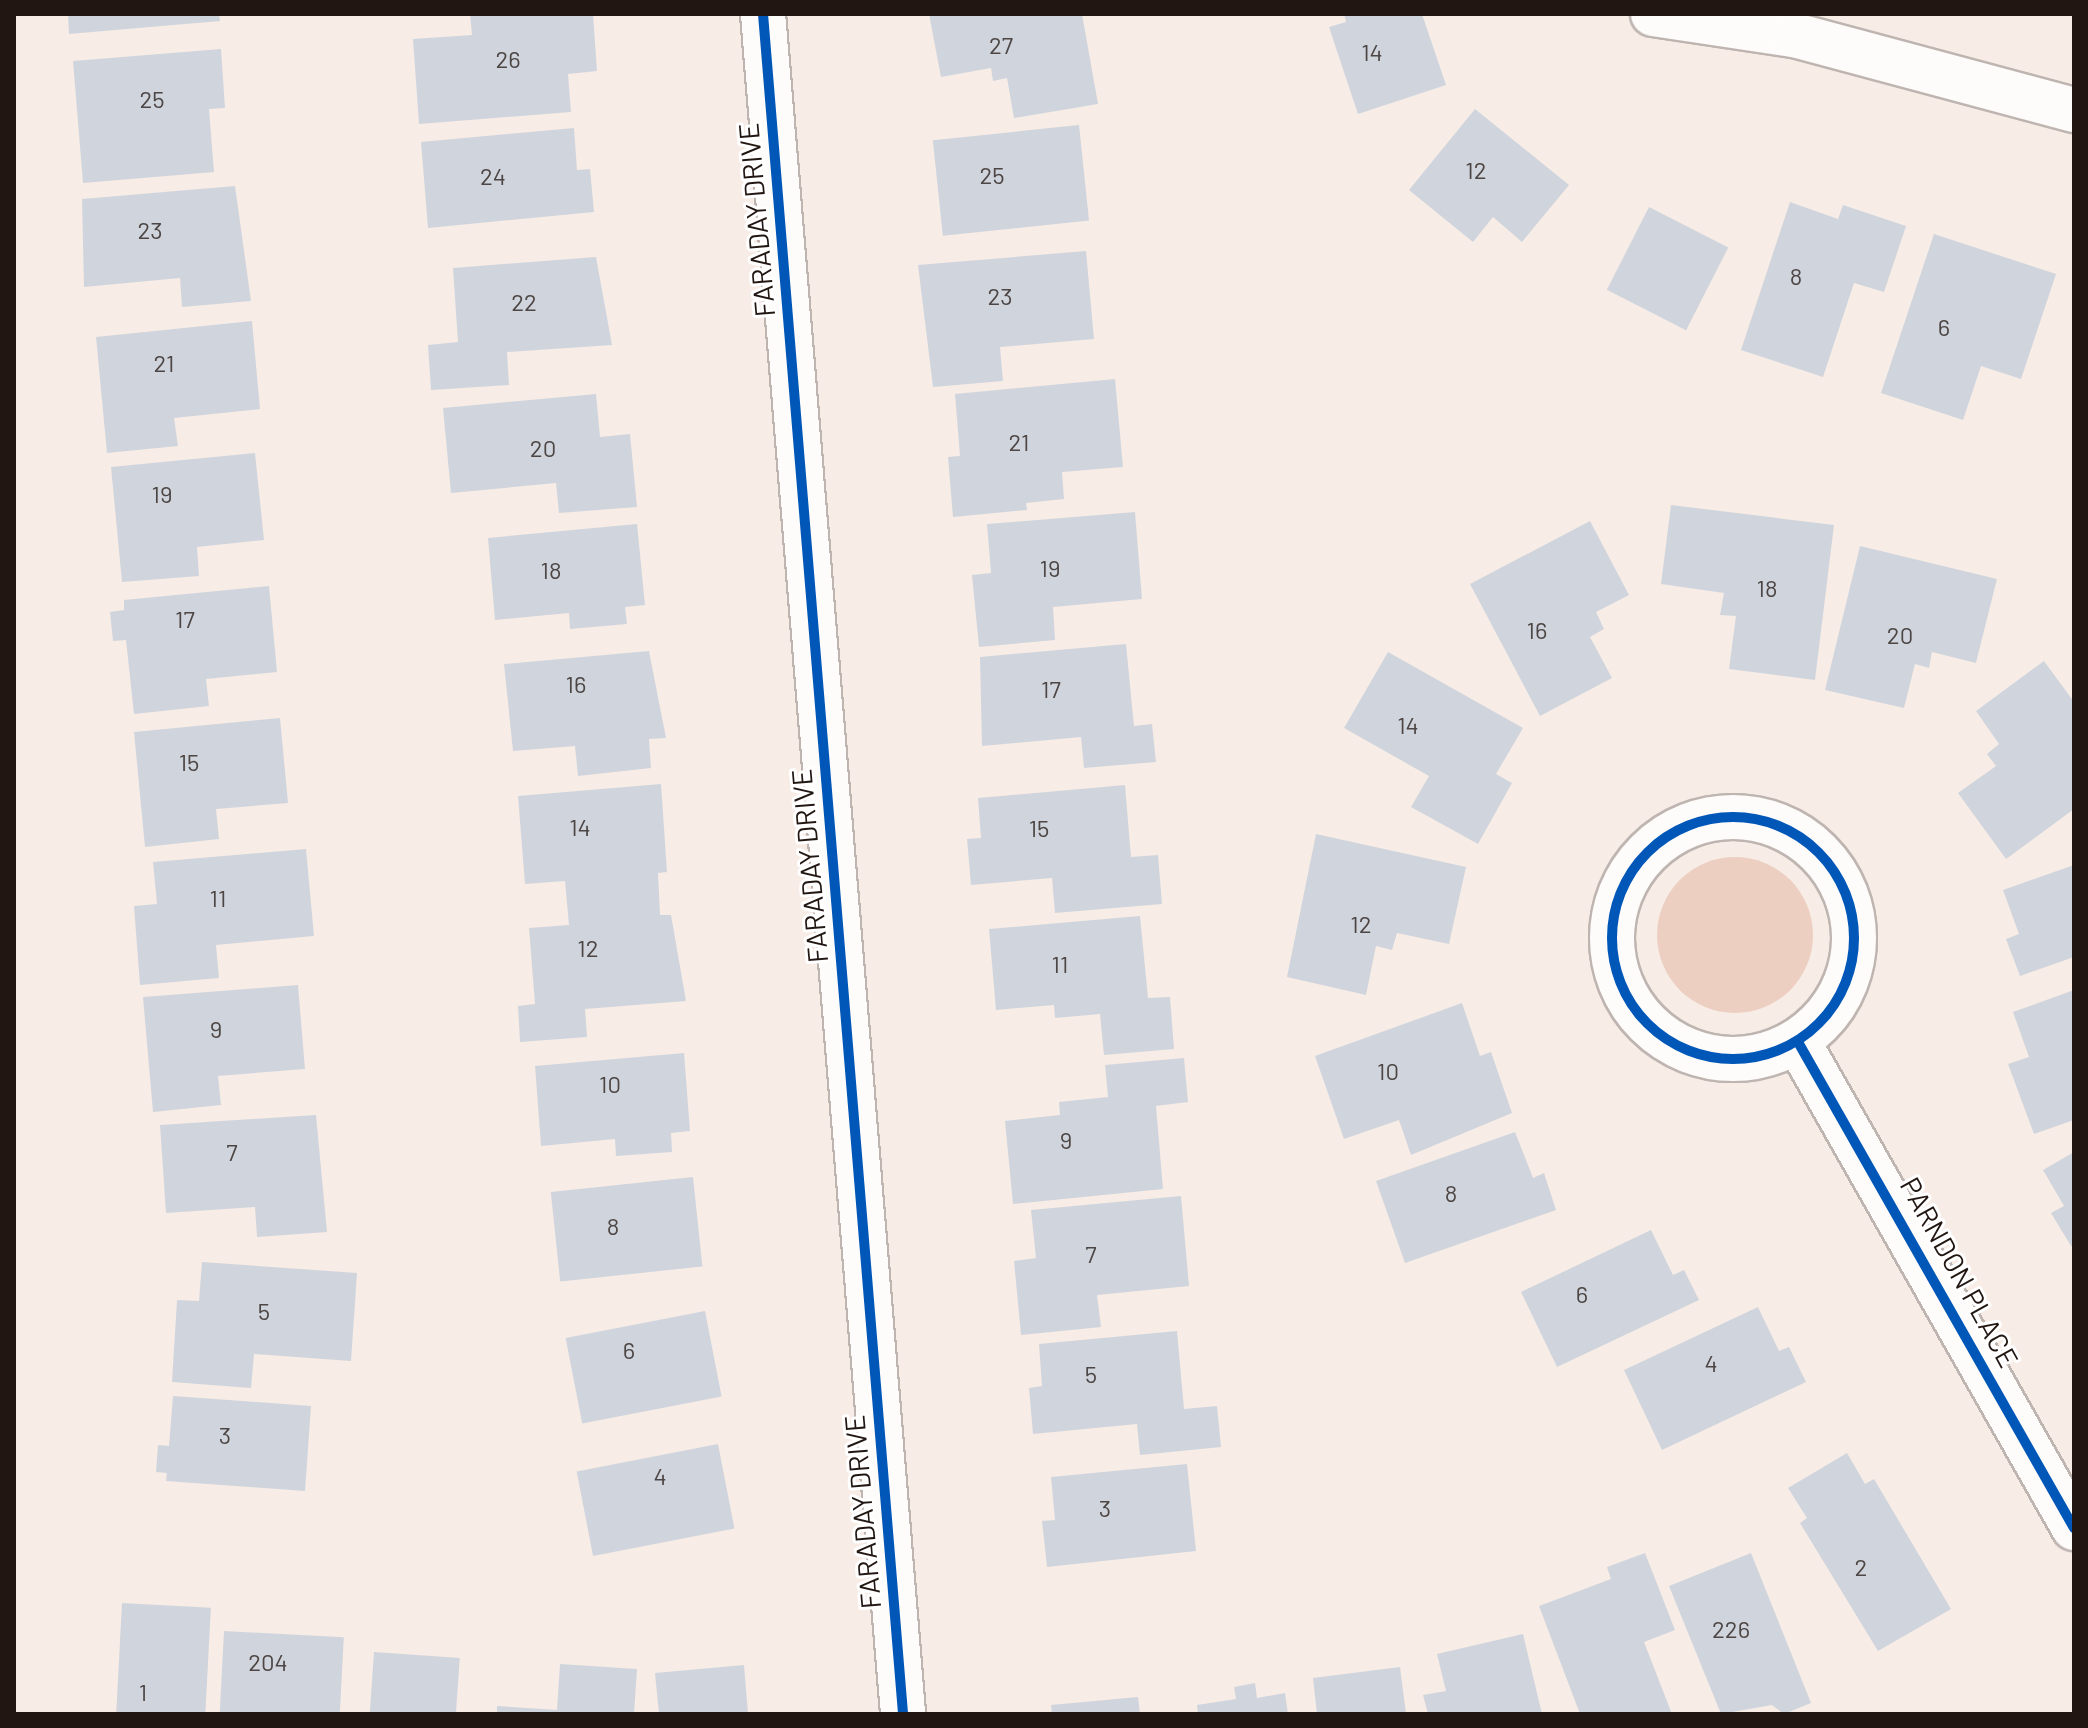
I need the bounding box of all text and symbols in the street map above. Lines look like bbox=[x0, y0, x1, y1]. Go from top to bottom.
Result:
house number: 27 bbox=[989, 31, 1013, 59]
house number: 14 bbox=[1361, 38, 1383, 66]
house number: 26 bbox=[495, 45, 521, 73]
house number: 25 bbox=[139, 85, 165, 113]
street label: FARADAY DRIVE bbox=[731, 122, 781, 318]
house number: 12 bbox=[1465, 156, 1487, 184]
house number: 25 bbox=[979, 161, 1005, 189]
house number: 24 bbox=[480, 162, 506, 190]
house number: 23 bbox=[137, 216, 163, 244]
house number: 8 bbox=[1790, 262, 1802, 290]
house number: 23 bbox=[987, 282, 1013, 310]
house number: 22 bbox=[511, 288, 537, 316]
house number: 6 bbox=[1938, 313, 1950, 341]
house number: 21 bbox=[154, 349, 174, 377]
house number: 21 bbox=[1009, 428, 1029, 456]
house number: 20 bbox=[530, 434, 556, 462]
house number: 19 bbox=[152, 480, 172, 508]
house number: 19 bbox=[1040, 554, 1060, 582]
house number: 18 bbox=[541, 556, 561, 584]
house number: 18 bbox=[1757, 574, 1777, 602]
house number: 17 bbox=[175, 605, 195, 633]
house number: 16 bbox=[1527, 616, 1547, 644]
house number: 20 bbox=[1887, 621, 1913, 649]
house number: 16 bbox=[566, 670, 586, 698]
house number: 17 bbox=[1041, 675, 1061, 703]
house number: 14 bbox=[1397, 711, 1419, 739]
house number: 15 bbox=[179, 748, 199, 776]
street label: FARADAY DRIVE bbox=[784, 768, 834, 964]
house number: 14 bbox=[569, 813, 591, 841]
house number: 15 bbox=[1029, 814, 1049, 842]
house number: 11 bbox=[210, 884, 226, 912]
house number: 12 bbox=[1350, 910, 1372, 938]
house number: 12 bbox=[577, 934, 599, 962]
house number: 11 bbox=[1052, 950, 1068, 978]
house number: 9 bbox=[210, 1015, 222, 1043]
house number: 10 bbox=[1377, 1057, 1399, 1085]
house number: 10 bbox=[599, 1070, 621, 1098]
house number: 9 bbox=[1060, 1126, 1072, 1154]
house number: 7 bbox=[226, 1138, 238, 1166]
street label: PARNDON PLACE bbox=[1894, 1171, 2026, 1373]
house number: 8 bbox=[1445, 1179, 1457, 1207]
house number: 8 bbox=[607, 1212, 619, 1240]
house number: 7 bbox=[1085, 1240, 1097, 1268]
house number: 6 bbox=[1576, 1280, 1588, 1308]
house number: 5 bbox=[258, 1297, 270, 1325]
house number: 6 bbox=[623, 1336, 635, 1364]
house number: 4 bbox=[1704, 1349, 1718, 1377]
house number: 5 bbox=[1085, 1360, 1097, 1388]
street label: FARADAY DRIVE bbox=[837, 1414, 887, 1610]
house number: 3 bbox=[219, 1421, 231, 1449]
house number: 4 bbox=[653, 1462, 667, 1490]
house number: 3 bbox=[1099, 1494, 1111, 1522]
house number: 2 bbox=[1855, 1553, 1867, 1581]
house number: 226 bbox=[1712, 1615, 1750, 1643]
house number: 204 bbox=[248, 1648, 288, 1676]
house number: 1 bbox=[139, 1678, 147, 1706]

